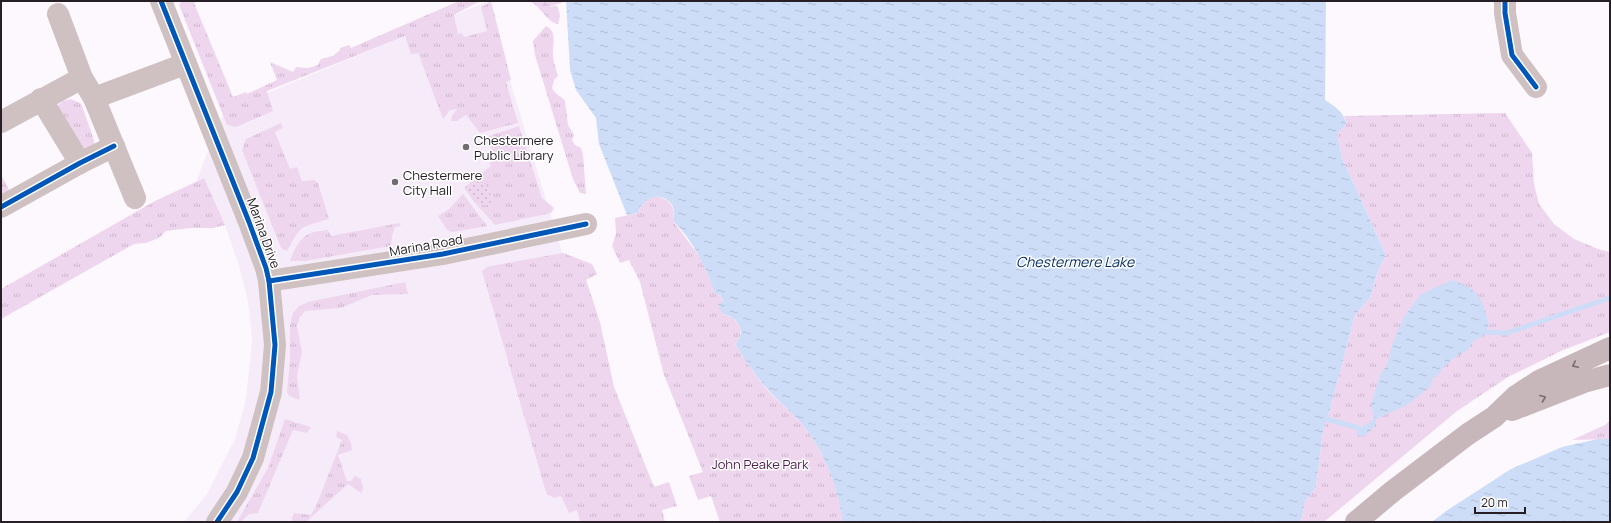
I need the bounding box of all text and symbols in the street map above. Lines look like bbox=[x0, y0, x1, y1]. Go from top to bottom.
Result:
place label: Chestermere Public Library bbox=[474, 131, 554, 164]
marker: Chestermere Public Library bbox=[461, 142, 471, 152]
place label: Chestermere City Hall bbox=[403, 166, 483, 199]
marker: Chestermere City Hall bbox=[390, 177, 400, 187]
street label: Marina Drive bbox=[243, 195, 285, 271]
street label: Marina Road bbox=[388, 230, 464, 260]
water label: Chestermere Lake bbox=[1016, 252, 1135, 271]
one-way arrow bbox=[1571, 360, 1579, 368]
one-way arrow bbox=[1540, 394, 1547, 402]
park label: John Peake Park bbox=[712, 455, 809, 473]
scale bar bbox=[1475, 489, 1525, 515]
text: 20 m bbox=[1481, 494, 1508, 511]

